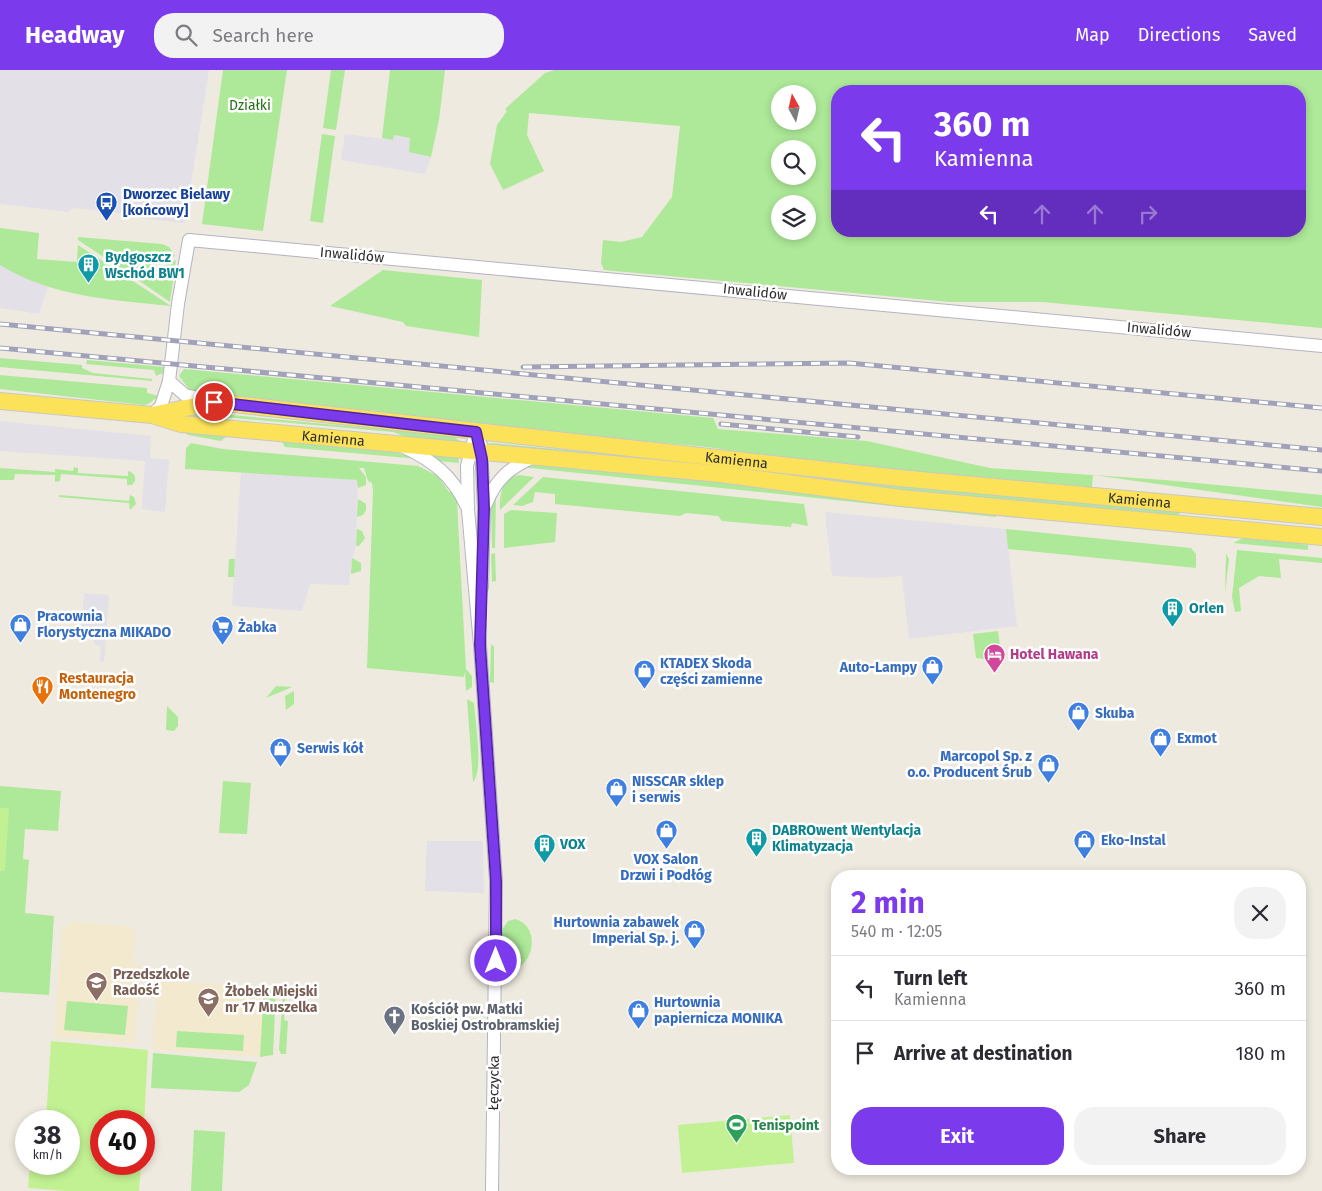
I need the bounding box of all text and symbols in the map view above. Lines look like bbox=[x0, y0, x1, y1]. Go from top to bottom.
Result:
search box bbox=[154, 13, 504, 58]
text: Headway bbox=[25, 21, 124, 49]
icon: search bbox=[172, 21, 200, 49]
text: Search here bbox=[212, 24, 314, 47]
text: Map bbox=[1075, 24, 1110, 46]
text: Directions bbox=[1138, 24, 1220, 46]
text: Saved bbox=[1248, 24, 1297, 46]
north arrow bbox=[771, 85, 816, 130]
map controls bbox=[771, 85, 816, 240]
park label: Działki bbox=[229, 97, 271, 114]
text: 360 m bbox=[934, 103, 1030, 145]
icon: left bbox=[851, 105, 916, 170]
button: search bbox=[771, 140, 816, 185]
text: Kamienna bbox=[934, 145, 1034, 172]
place label: Dworzec Bielawy [końcowy] bbox=[123, 186, 231, 219]
bus stop icon: Dworzec Bielawy [końcowy] bbox=[95, 190, 119, 221]
button: layers bbox=[771, 195, 816, 240]
icon: left bbox=[975, 200, 1003, 228]
icon: ahead bbox=[1028, 200, 1056, 228]
icon: ahead bbox=[1081, 200, 1109, 228]
icon: right bbox=[1134, 200, 1162, 228]
street label: Inwalidów bbox=[319, 244, 385, 266]
place label: Bydgoszcz Wschód BW1 bbox=[105, 249, 185, 282]
building icon: Bydgoszcz Wschód BW1 bbox=[77, 253, 101, 284]
street label: Inwalidów bbox=[722, 280, 788, 304]
street label: Inwalidów bbox=[1126, 319, 1192, 341]
pin bbox=[193, 381, 235, 423]
icon: arrive bbox=[200, 388, 228, 416]
street label: Kamienna bbox=[301, 427, 366, 450]
street label: Kamienna bbox=[704, 448, 769, 472]
street label: Kamienna bbox=[1107, 489, 1172, 512]
building icon: Orlen bbox=[1161, 596, 1185, 627]
place label: Orlen bbox=[1189, 600, 1224, 617]
place label: Pracownia Florystyczna MIKADO bbox=[37, 608, 171, 641]
shop icon: Pracownia Florystyczna MIKADO bbox=[9, 612, 33, 643]
supermarket icon: Żabka bbox=[210, 615, 234, 646]
place label: Żabka bbox=[238, 618, 277, 636]
hotel icon: Hotel Hawana bbox=[982, 642, 1006, 673]
place label: Hotel Hawana bbox=[1010, 646, 1099, 663]
place label: KTADEX Skoda części zamienne bbox=[660, 655, 763, 688]
shop icon: Auto-Lampy bbox=[921, 655, 945, 686]
shop icon: KTADEX Skoda części zamienne bbox=[632, 659, 656, 690]
place label: Auto-Lampy bbox=[839, 659, 918, 676]
place label: Restauracja Montenegro bbox=[59, 670, 136, 703]
restaurant icon: Restauracja Montenegro bbox=[31, 674, 55, 705]
shop icon: Skuba bbox=[1067, 701, 1091, 732]
place label: Skuba bbox=[1095, 705, 1135, 722]
shop icon: Exmot bbox=[1149, 726, 1173, 757]
place label: Exmot bbox=[1177, 730, 1218, 747]
shop icon: Serwis kół bbox=[269, 736, 293, 767]
place label: Serwis kół bbox=[297, 740, 365, 757]
place label: Marcopol Sp. z o.o. Producent Śrub bbox=[907, 748, 1033, 781]
shop icon: Marcopol Sp. z o.o. Producent Śrub bbox=[1036, 752, 1060, 783]
place label: NISSCAR sklep i serwis bbox=[632, 773, 724, 806]
shop icon: NISSCAR sklep i serwis bbox=[604, 777, 628, 808]
shop icon: VOX Salon Drzwi i Podłóg bbox=[654, 819, 678, 850]
place label: DABROwent Wentylacja Klimatyzacja bbox=[772, 822, 922, 855]
building icon: DABROwent Wentylacja Klimatyzacja bbox=[744, 826, 768, 857]
shop icon: Eko-Instal bbox=[1073, 828, 1097, 859]
building icon: VOX bbox=[532, 832, 556, 863]
place label: Eko-Instal bbox=[1101, 832, 1166, 849]
place label: VOX bbox=[559, 836, 586, 853]
place label: VOX Salon Drzwi i Podłóg bbox=[620, 851, 712, 884]
text: 2 min bbox=[851, 885, 925, 921]
button: close bbox=[1234, 887, 1286, 939]
place label: Hurtownia zabawek Imperial Sp. j. bbox=[554, 914, 679, 947]
shop icon: Hurtownia zabawek Imperial Sp. j. bbox=[683, 918, 707, 949]
text: 540 m · 12:05 bbox=[851, 922, 942, 941]
position arrow bbox=[469, 934, 521, 986]
place label: Przedszkole Radość bbox=[113, 966, 190, 999]
text: Turn left bbox=[894, 967, 968, 990]
school or university icon: Przedszkole Radość bbox=[85, 970, 109, 1001]
icon: left bbox=[851, 974, 879, 1002]
text: 360 m bbox=[1234, 977, 1286, 1000]
place label: Żłobek Miejski nr 17 Muszelka bbox=[225, 982, 318, 1016]
school or university icon: Żłobek Miejski nr 17 Muszelka bbox=[197, 987, 221, 1018]
text: Kamienna bbox=[894, 990, 966, 1009]
place label: Hurtownia papiernicza MONIKA bbox=[654, 994, 783, 1027]
shop icon: Hurtownia papiernicza MONIKA bbox=[626, 998, 650, 1029]
place label: Kościół pw. Matki Boskiej Ostrobramskiej bbox=[411, 1001, 560, 1034]
church icon: Kościół pw. Matki Boskiej Ostrobramskiej bbox=[383, 1005, 407, 1036]
icon: arrive bbox=[851, 1039, 879, 1067]
text: Arrive at destination bbox=[894, 1042, 1073, 1065]
text: 180 m bbox=[1235, 1042, 1286, 1065]
street label: Łęczycka bbox=[485, 1055, 503, 1111]
button: Exit bbox=[851, 1107, 1064, 1165]
button: Share bbox=[1074, 1107, 1286, 1165]
speed limit sign: 40 bbox=[90, 1110, 155, 1175]
sports icon: Tenispoint bbox=[724, 1113, 748, 1144]
place label: Tenispoint bbox=[752, 1117, 820, 1134]
text: 38 bbox=[34, 1121, 61, 1151]
text: km/h bbox=[33, 1148, 62, 1162]

